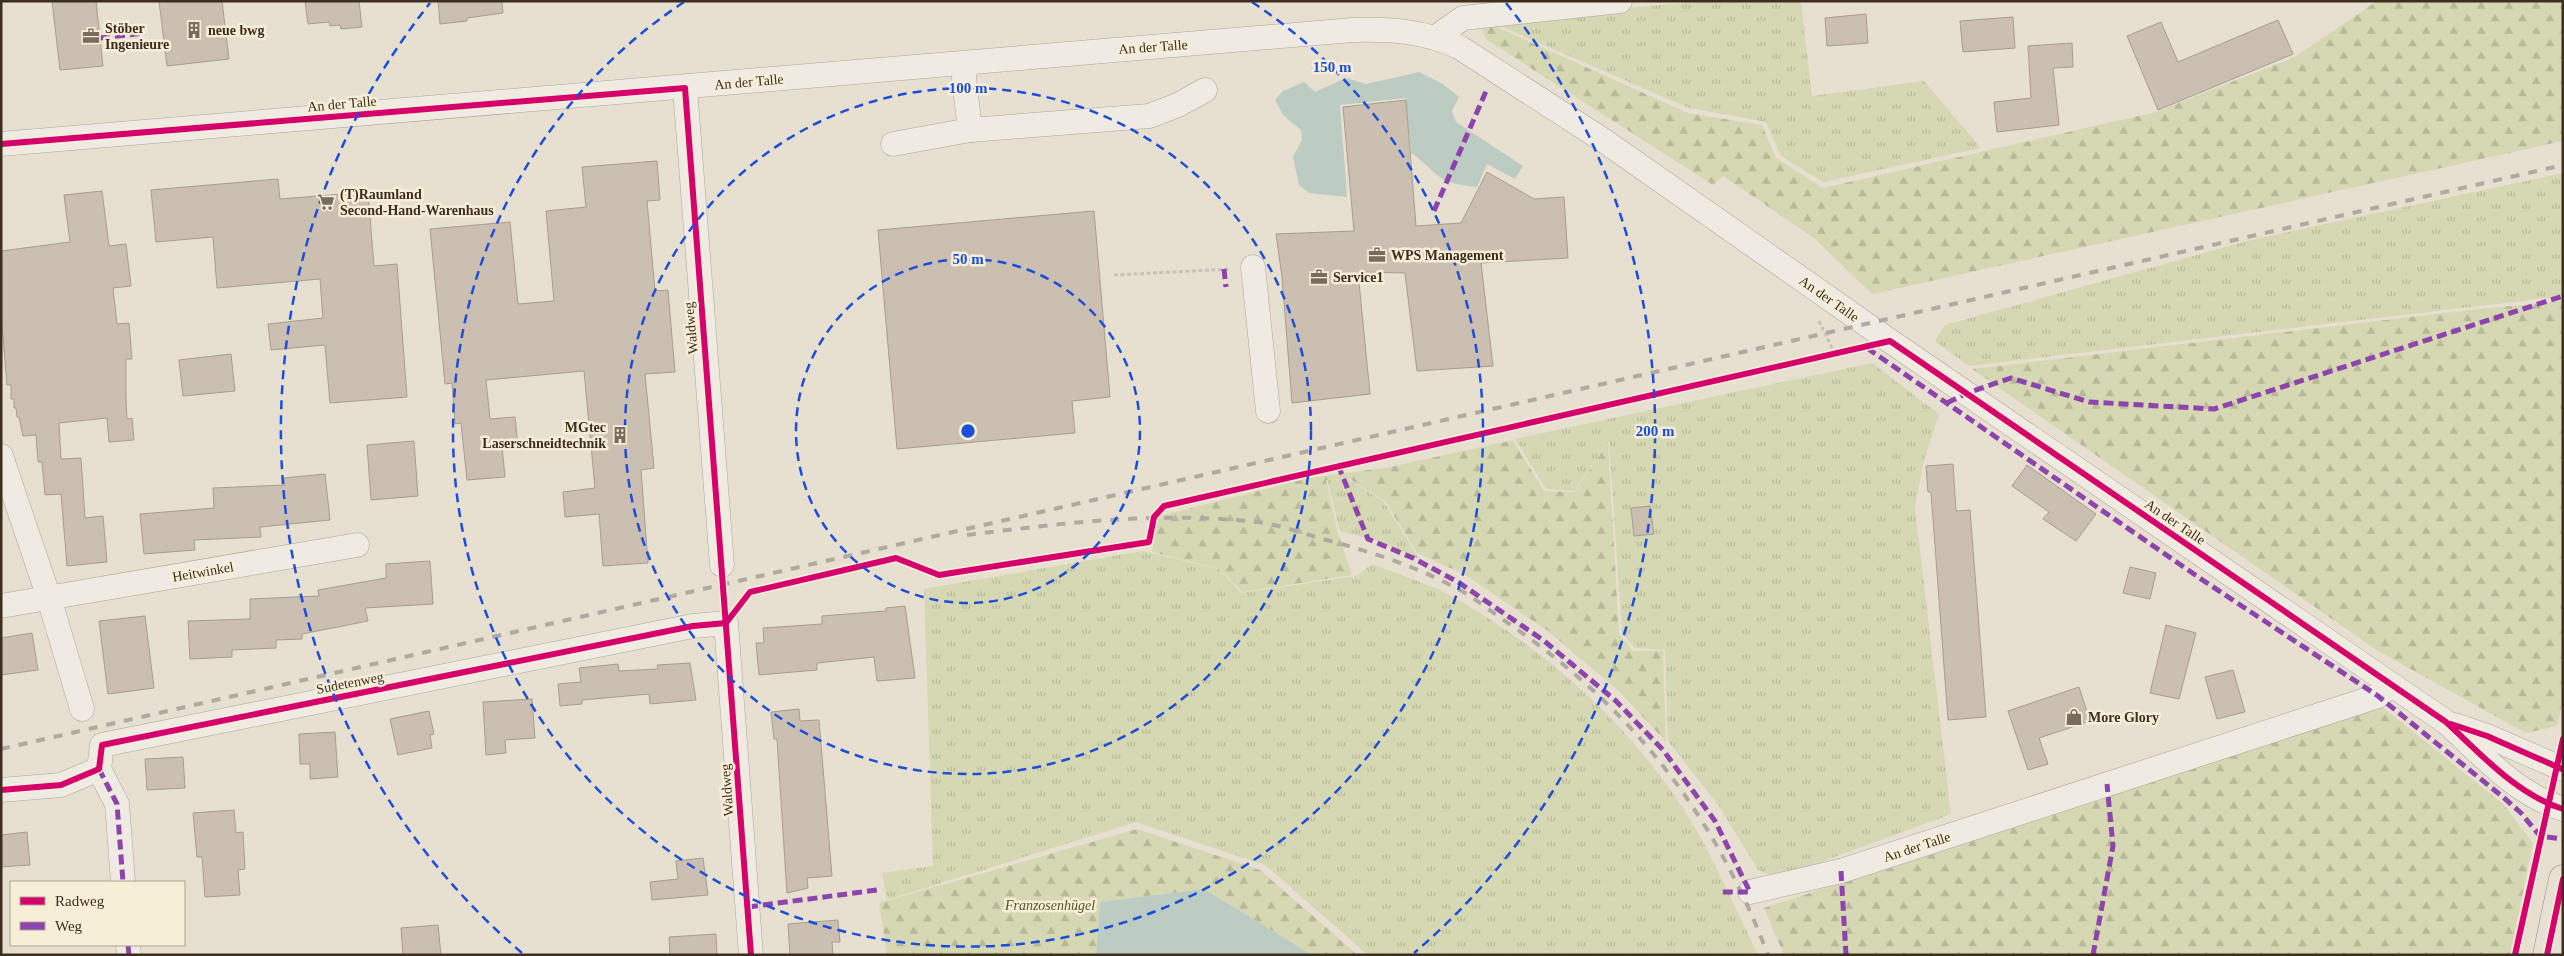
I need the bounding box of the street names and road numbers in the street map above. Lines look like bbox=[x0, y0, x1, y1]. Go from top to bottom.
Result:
street label: An der Talle bbox=[1118, 37, 1188, 57]
street label: An der Talle bbox=[714, 71, 784, 93]
street label: An der Talle bbox=[307, 93, 377, 115]
street label: An der Talle bbox=[1796, 273, 1862, 325]
street label: Waldweg bbox=[681, 301, 701, 355]
street label: An der Talle bbox=[2142, 496, 2208, 548]
street label: Heitwinkel bbox=[171, 559, 235, 585]
street label: Sudetenweg bbox=[315, 669, 385, 697]
street label: Waldweg bbox=[718, 763, 736, 817]
street label: An der Talle bbox=[1882, 829, 1952, 865]

